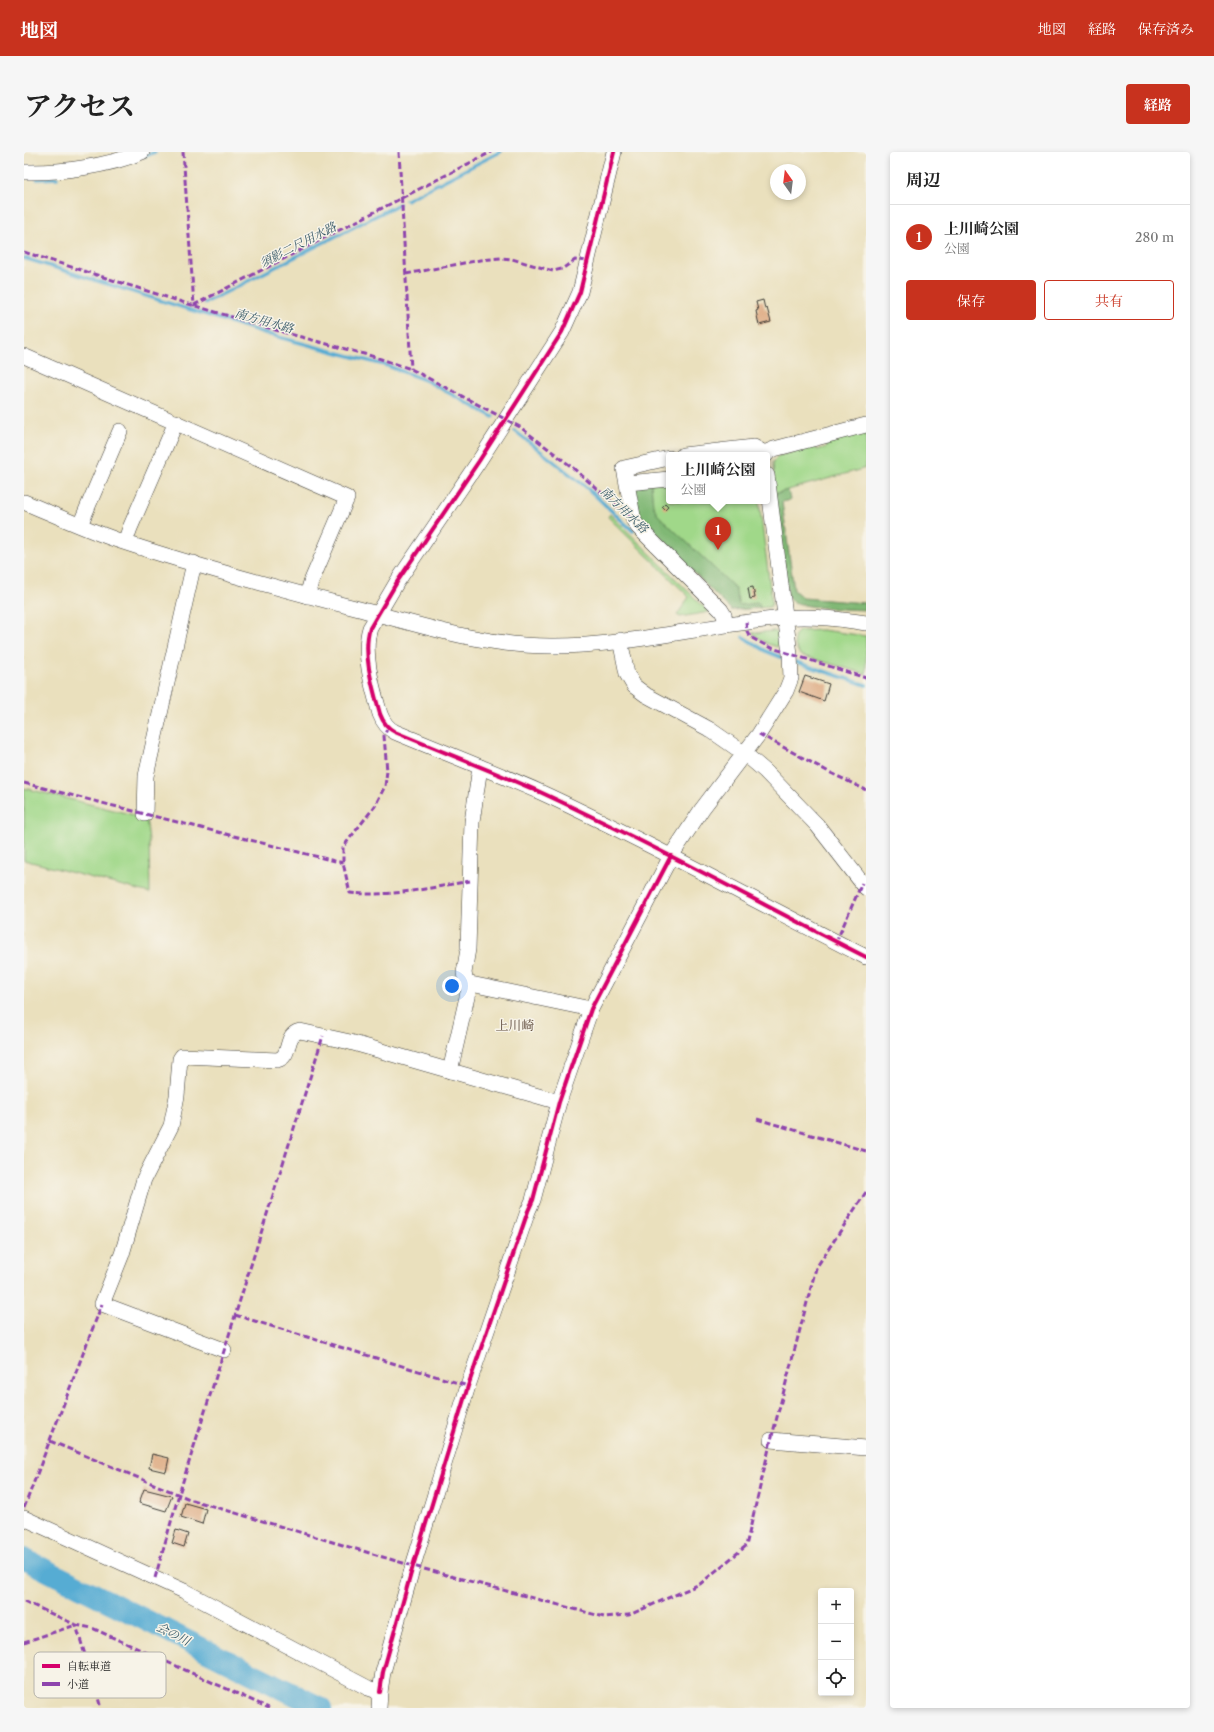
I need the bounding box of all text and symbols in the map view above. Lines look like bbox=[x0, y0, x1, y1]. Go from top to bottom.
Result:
text: 地図 bbox=[20, 19, 58, 42]
text: 地図 bbox=[1038, 20, 1066, 38]
text: 経路 bbox=[1088, 20, 1116, 38]
text: 保存済み bbox=[1138, 20, 1194, 38]
button: 経路 bbox=[1126, 84, 1190, 124]
text: アクセス bbox=[24, 89, 135, 123]
north arrow bbox=[770, 164, 806, 200]
text: 周辺 bbox=[906, 170, 940, 190]
water label: 須影二尺用水路 bbox=[257, 218, 339, 270]
text: 上川崎公園 bbox=[944, 219, 1019, 238]
text: 1 bbox=[916, 229, 922, 245]
text: 280 m bbox=[1135, 229, 1174, 245]
text: 公園 bbox=[944, 240, 970, 256]
button: 保存 bbox=[906, 280, 1036, 320]
button: 共有 bbox=[1044, 280, 1174, 320]
water label: 南方用水路 bbox=[233, 305, 296, 336]
popup bbox=[666, 452, 770, 504]
text: 上川崎公園 bbox=[680, 460, 756, 479]
text: 公園 bbox=[680, 481, 707, 497]
water label: 南方用水路 bbox=[598, 483, 652, 537]
pin: 1 bbox=[705, 517, 731, 550]
your location bbox=[442, 976, 462, 996]
district label: 上川崎 bbox=[495, 1017, 535, 1033]
map controls bbox=[818, 1588, 854, 1696]
button: + bbox=[818, 1588, 854, 1624]
water label: 会の川 bbox=[154, 1619, 194, 1649]
button: − bbox=[818, 1624, 854, 1660]
legend bbox=[34, 1652, 166, 1698]
text: 自転車道 bbox=[67, 1659, 111, 1673]
button: locate bbox=[818, 1660, 854, 1696]
text: 小道 bbox=[67, 1677, 89, 1691]

